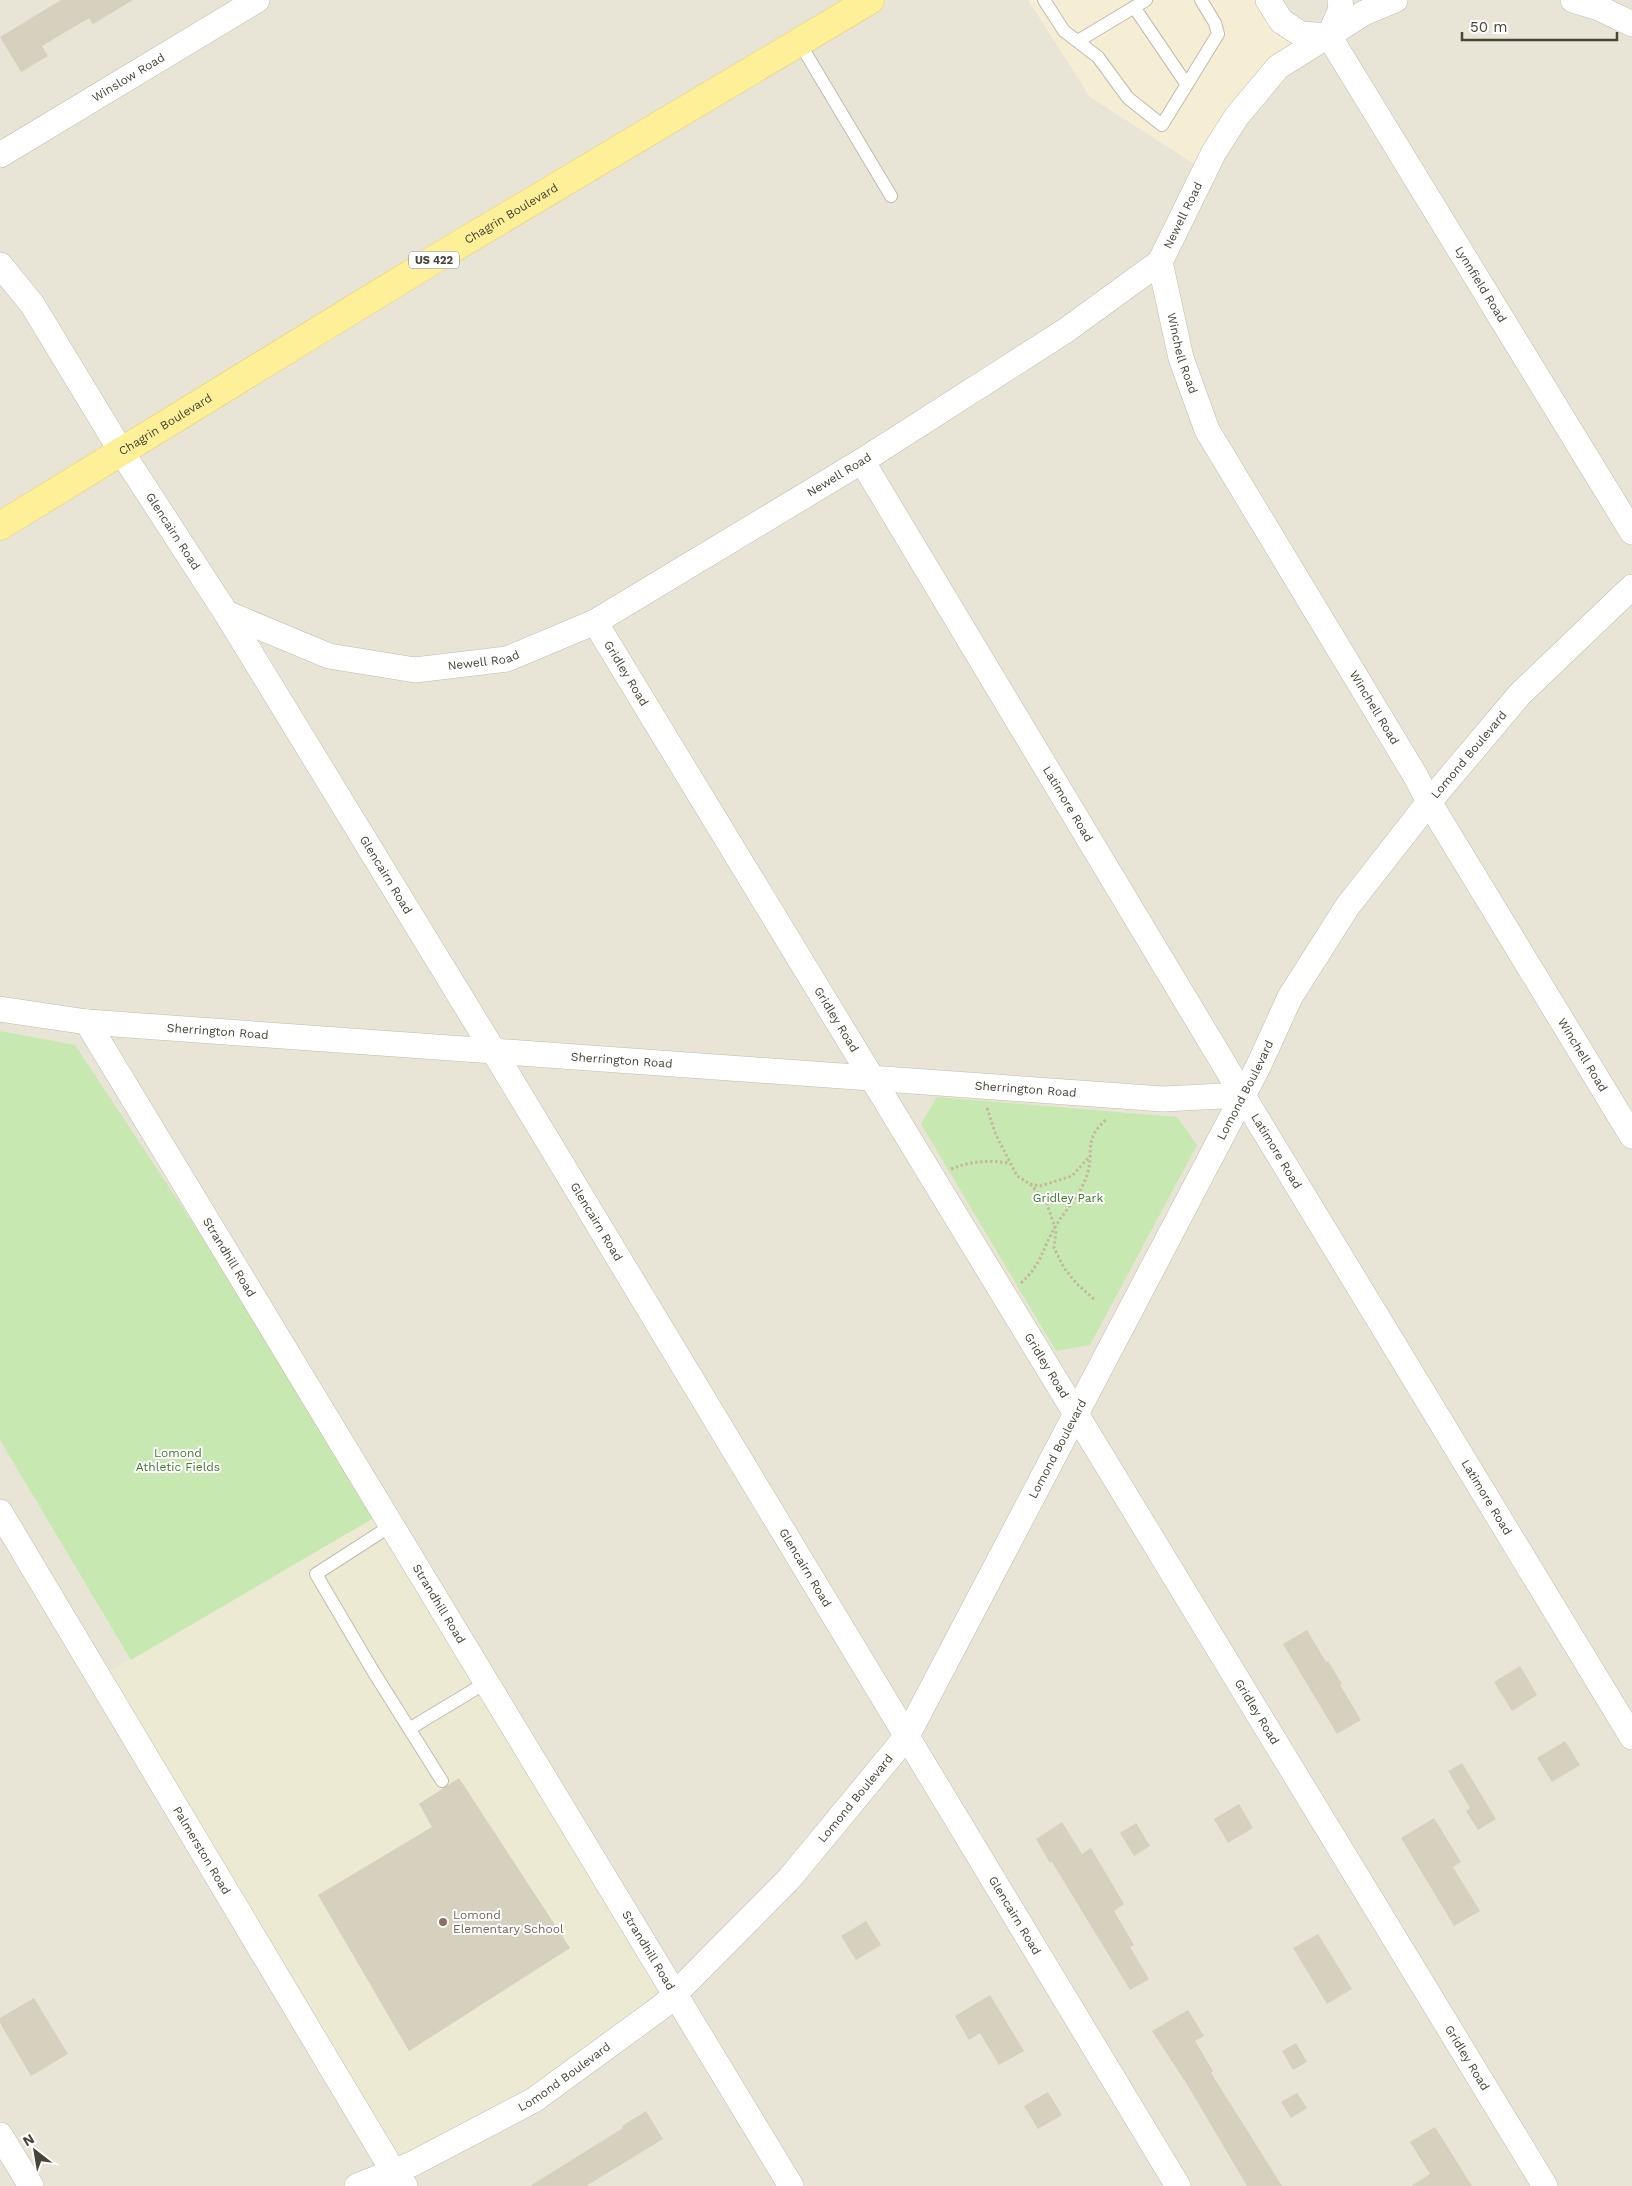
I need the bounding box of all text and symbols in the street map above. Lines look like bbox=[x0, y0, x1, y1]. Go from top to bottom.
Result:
scale bar bbox=[1462, 10, 1617, 42]
text: 50 m bbox=[1470, 18, 1507, 36]
street label: Winslow Road bbox=[90, 50, 167, 105]
street label: Chagrin Boulevard bbox=[462, 180, 560, 247]
street label: Newell Road bbox=[1161, 180, 1205, 251]
street label: Lynnfield Road bbox=[1452, 244, 1509, 325]
road number: US 422 bbox=[409, 252, 459, 268]
street label: Winchell Road bbox=[1164, 311, 1200, 396]
street label: Chagrin Boulevard bbox=[116, 391, 214, 458]
street label: Newell Road bbox=[804, 450, 874, 500]
street label: Glencairn Road bbox=[143, 490, 203, 573]
street label: Gridley Road bbox=[601, 638, 651, 709]
street label: Newell Road bbox=[447, 648, 522, 673]
street label: Winchell Road bbox=[1347, 668, 1402, 747]
street label: Lomond Boulevard bbox=[1428, 708, 1510, 801]
street label: Latimore Road bbox=[1040, 764, 1096, 844]
street label: Glencairn Road bbox=[357, 833, 415, 916]
street label: Gridley Road bbox=[811, 984, 862, 1055]
street label: Winchell Road bbox=[1555, 1015, 1610, 1094]
street label: Sherrington Road bbox=[166, 1021, 269, 1042]
street label: Lomond Boulevard bbox=[1214, 1038, 1276, 1142]
street label: Sherrington Road bbox=[570, 1050, 673, 1071]
street label: Sherrington Road bbox=[974, 1079, 1077, 1100]
street label: Latimore Road bbox=[1248, 1111, 1305, 1191]
street label: Glencairn Road bbox=[568, 1180, 626, 1264]
park label: Gridley Park bbox=[1033, 1191, 1103, 1205]
street label: Strandhill Road bbox=[200, 1215, 259, 1300]
street label: Gridley Road bbox=[1021, 1330, 1072, 1401]
street label: Lomond Boulevard bbox=[1026, 1397, 1089, 1501]
park label: Lomond Athletic Fields bbox=[136, 1446, 220, 1474]
street label: Latimore Road bbox=[1458, 1457, 1515, 1538]
street label: Glencairn Road bbox=[776, 1526, 834, 1610]
street label: Strandhill Road bbox=[410, 1562, 468, 1646]
street label: Gridley Road bbox=[1232, 1676, 1282, 1747]
street label: Lomond Boulevard bbox=[815, 1752, 896, 1845]
street label: Palmerston Road bbox=[170, 1804, 233, 1897]
street label: Glencairn Road bbox=[986, 1874, 1044, 1957]
place label: Lomond Elementary School bbox=[453, 1908, 564, 1936]
street label: Strandhill Road bbox=[619, 1908, 678, 1993]
marker: Lomond Elementary School bbox=[437, 1916, 449, 1928]
street label: Gridley Road bbox=[1442, 2023, 1492, 2093]
street label: Lomond Boulevard bbox=[516, 2039, 613, 2114]
north arrow bbox=[10, 2126, 60, 2176]
text: N bbox=[20, 2130, 37, 2149]

